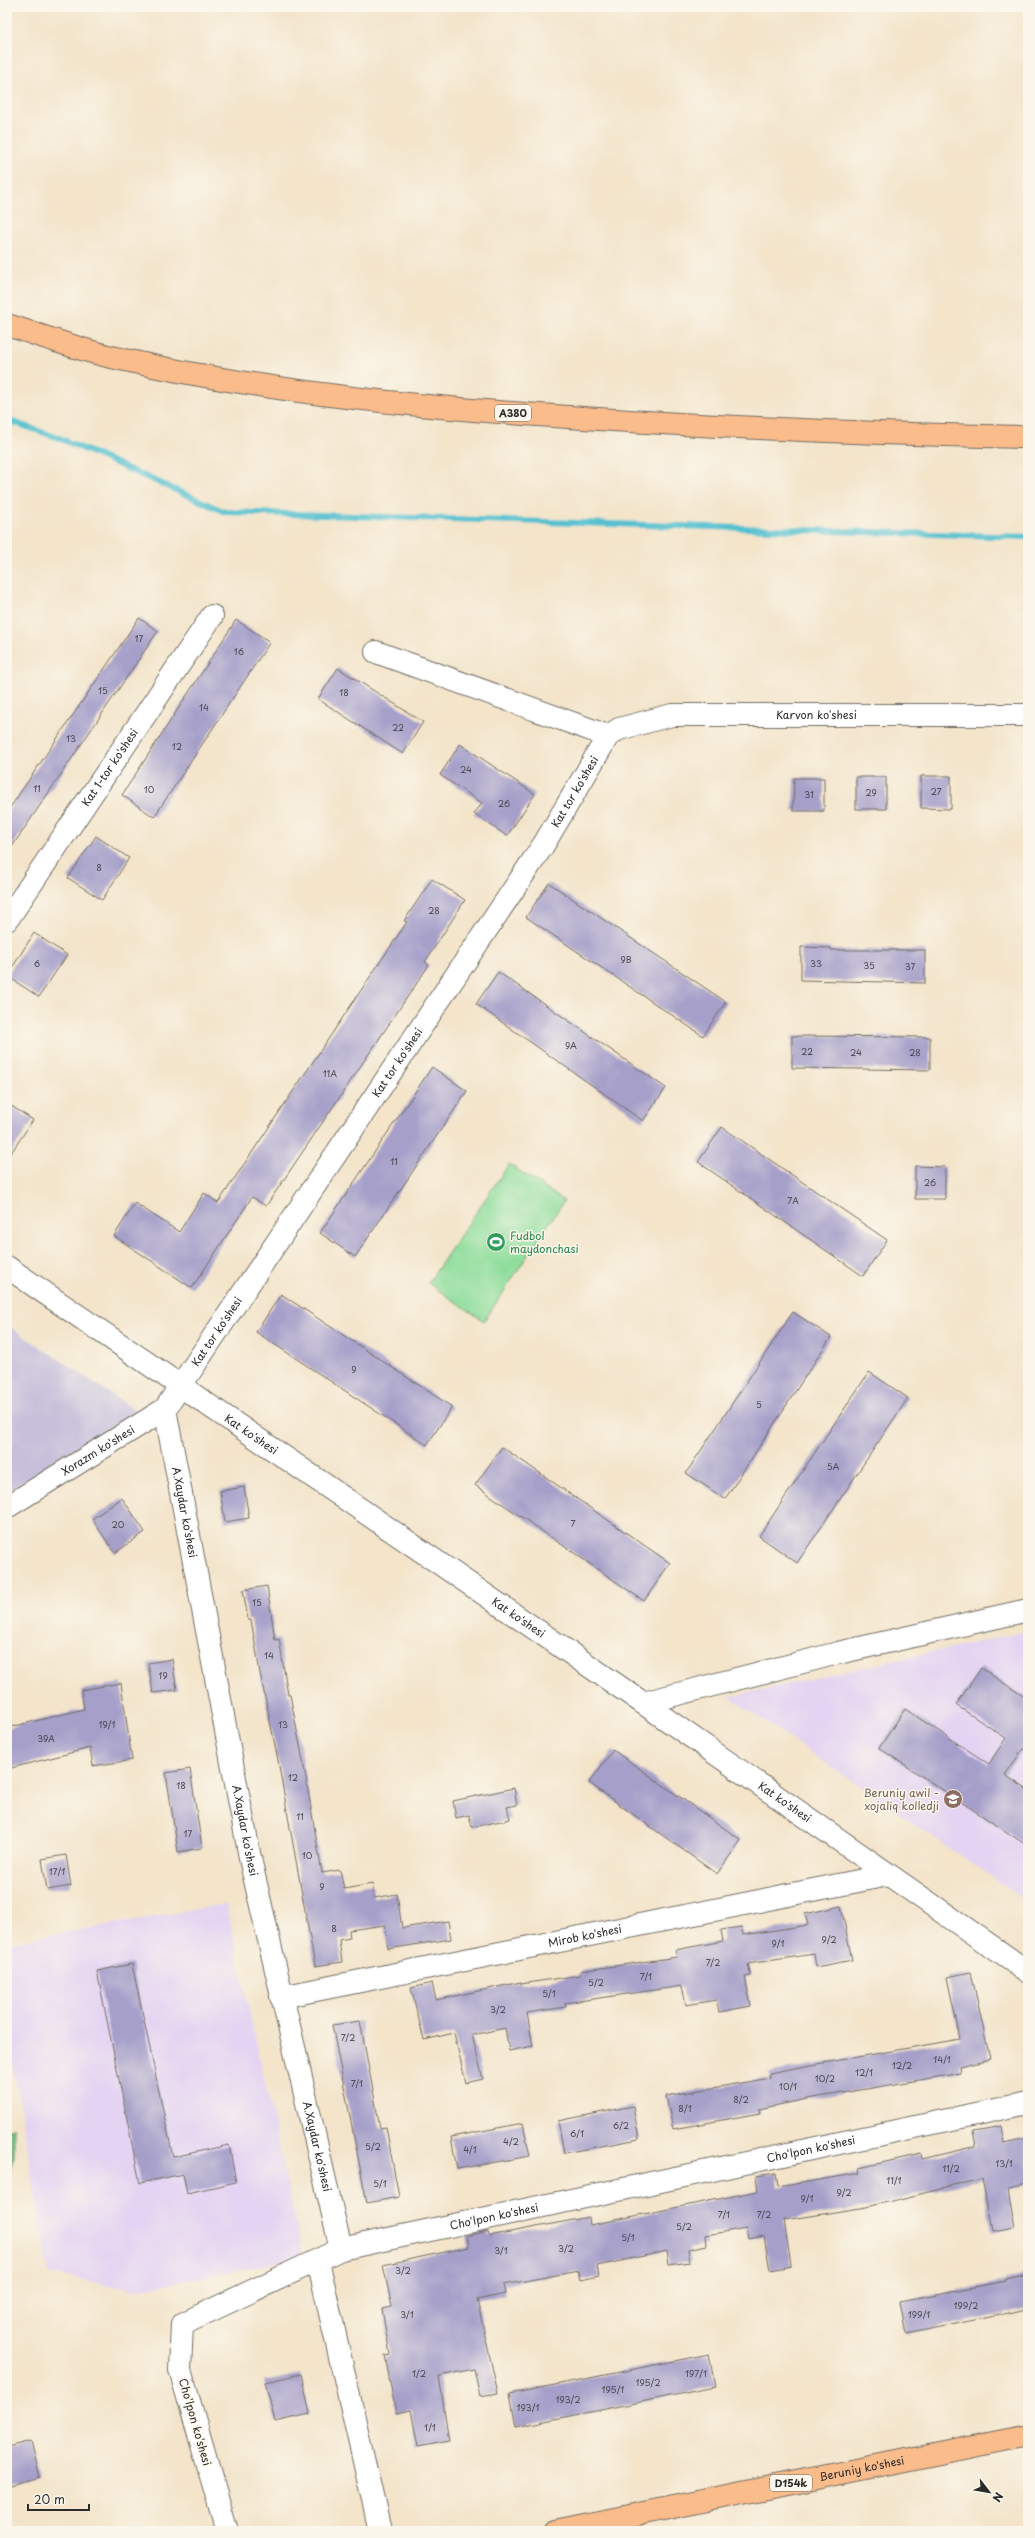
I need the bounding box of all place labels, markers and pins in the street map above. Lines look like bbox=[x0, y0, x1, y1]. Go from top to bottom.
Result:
place label: Fudbol maydonchasi bbox=[510, 1227, 579, 1257]
sports icon: Fudbol maydonchasi bbox=[485, 1231, 507, 1253]
place label: Beruniy awil - xojaliq kolledji bbox=[863, 1784, 939, 1814]
school or university icon: Beruniy awil - xojaliq kolledji bbox=[942, 1788, 964, 1810]

